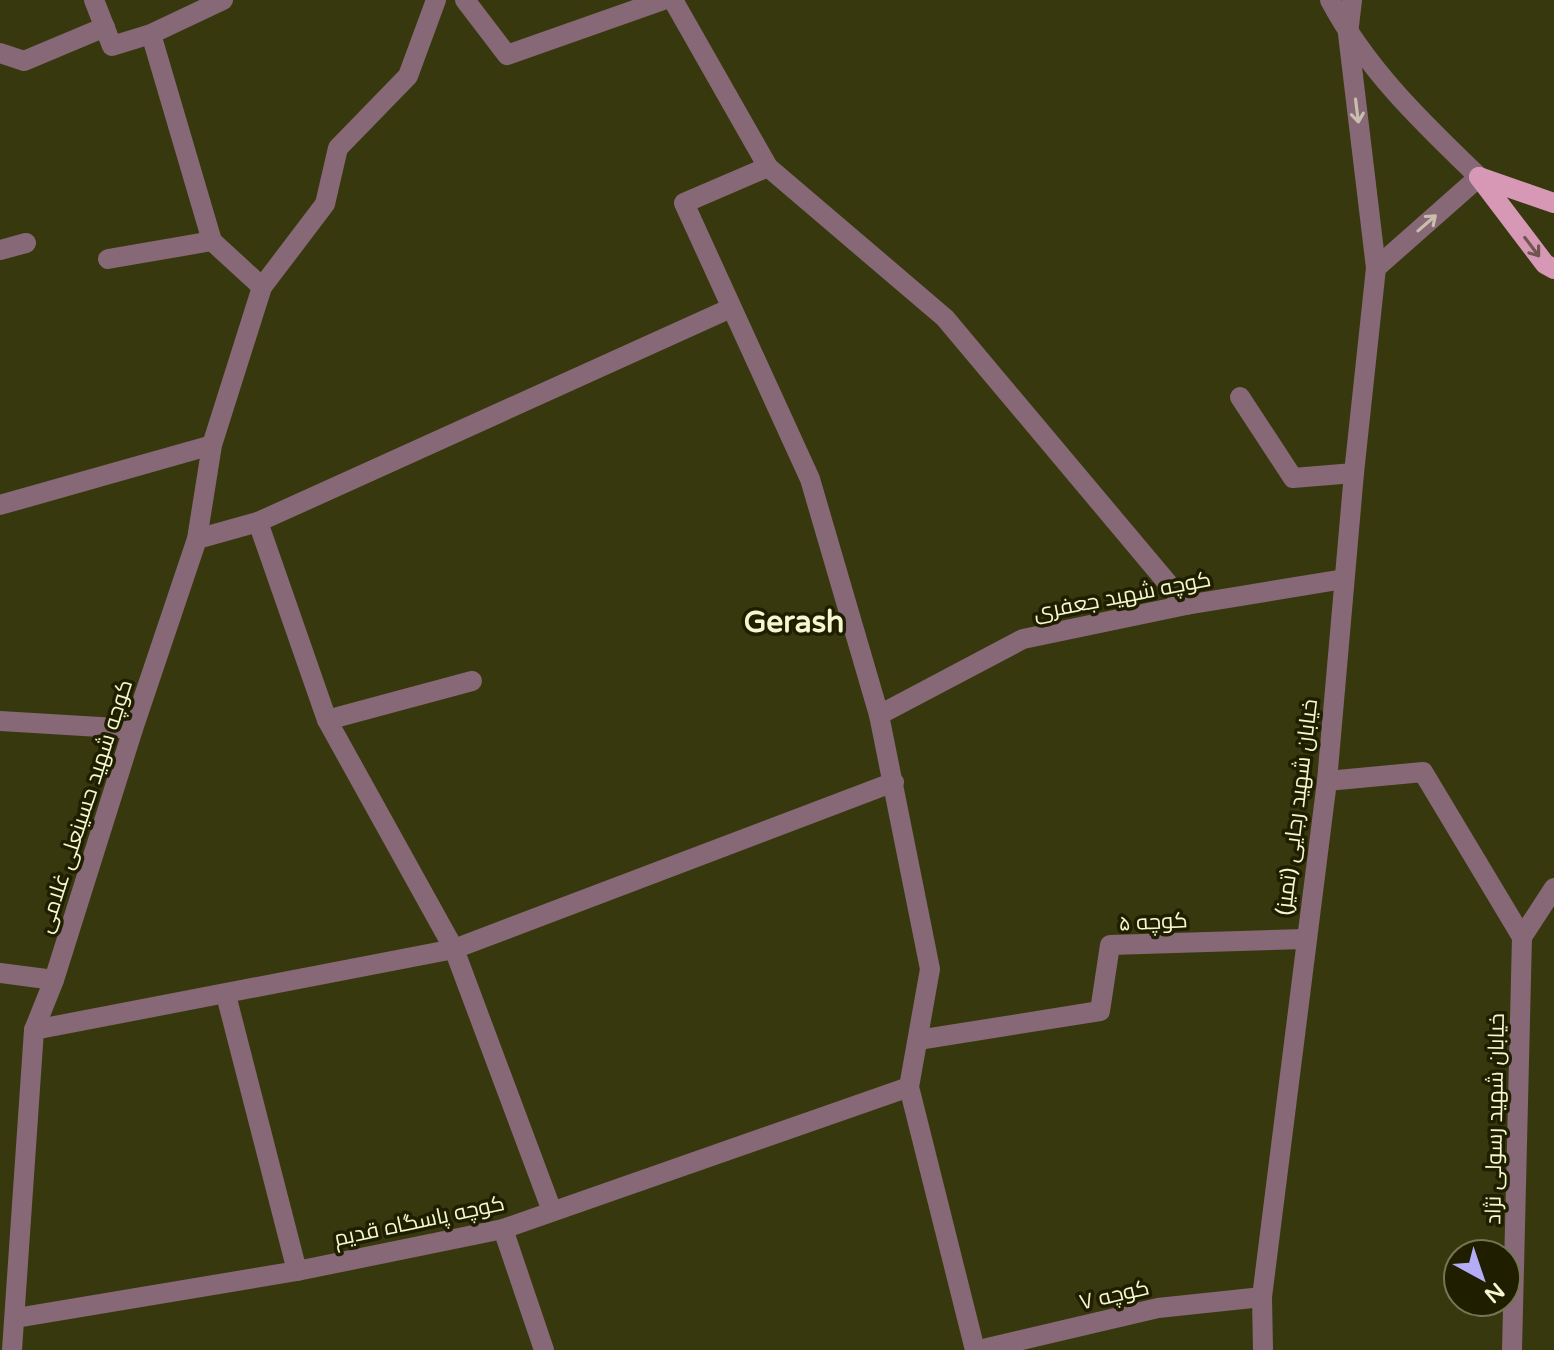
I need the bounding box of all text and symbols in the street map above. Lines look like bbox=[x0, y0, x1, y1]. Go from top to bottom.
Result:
one-way arrow bbox=[1350, 98, 1365, 123]
one-way arrow bbox=[1417, 214, 1437, 232]
one-way arrow bbox=[1524, 236, 1541, 257]
street label: کوچه شهید جعفری bbox=[1031, 566, 1213, 627]
district label: Gerash bbox=[744, 604, 844, 641]
street label: کوچه شهید حسینعلی غلامی bbox=[32, 676, 139, 937]
street label: خیابان شهید رجایی (تمیز) bbox=[1271, 698, 1323, 917]
street label: کوچه ۵ bbox=[1118, 907, 1188, 938]
street label: خیابان شهید رسولی نژاد bbox=[1480, 1013, 1510, 1225]
street label: کوچه پاسگاه قدیم bbox=[331, 1190, 507, 1254]
north arrow bbox=[1442, 1238, 1522, 1318]
street label: کوچه ۷ bbox=[1077, 1274, 1152, 1317]
text: N bbox=[1479, 1277, 1509, 1308]

